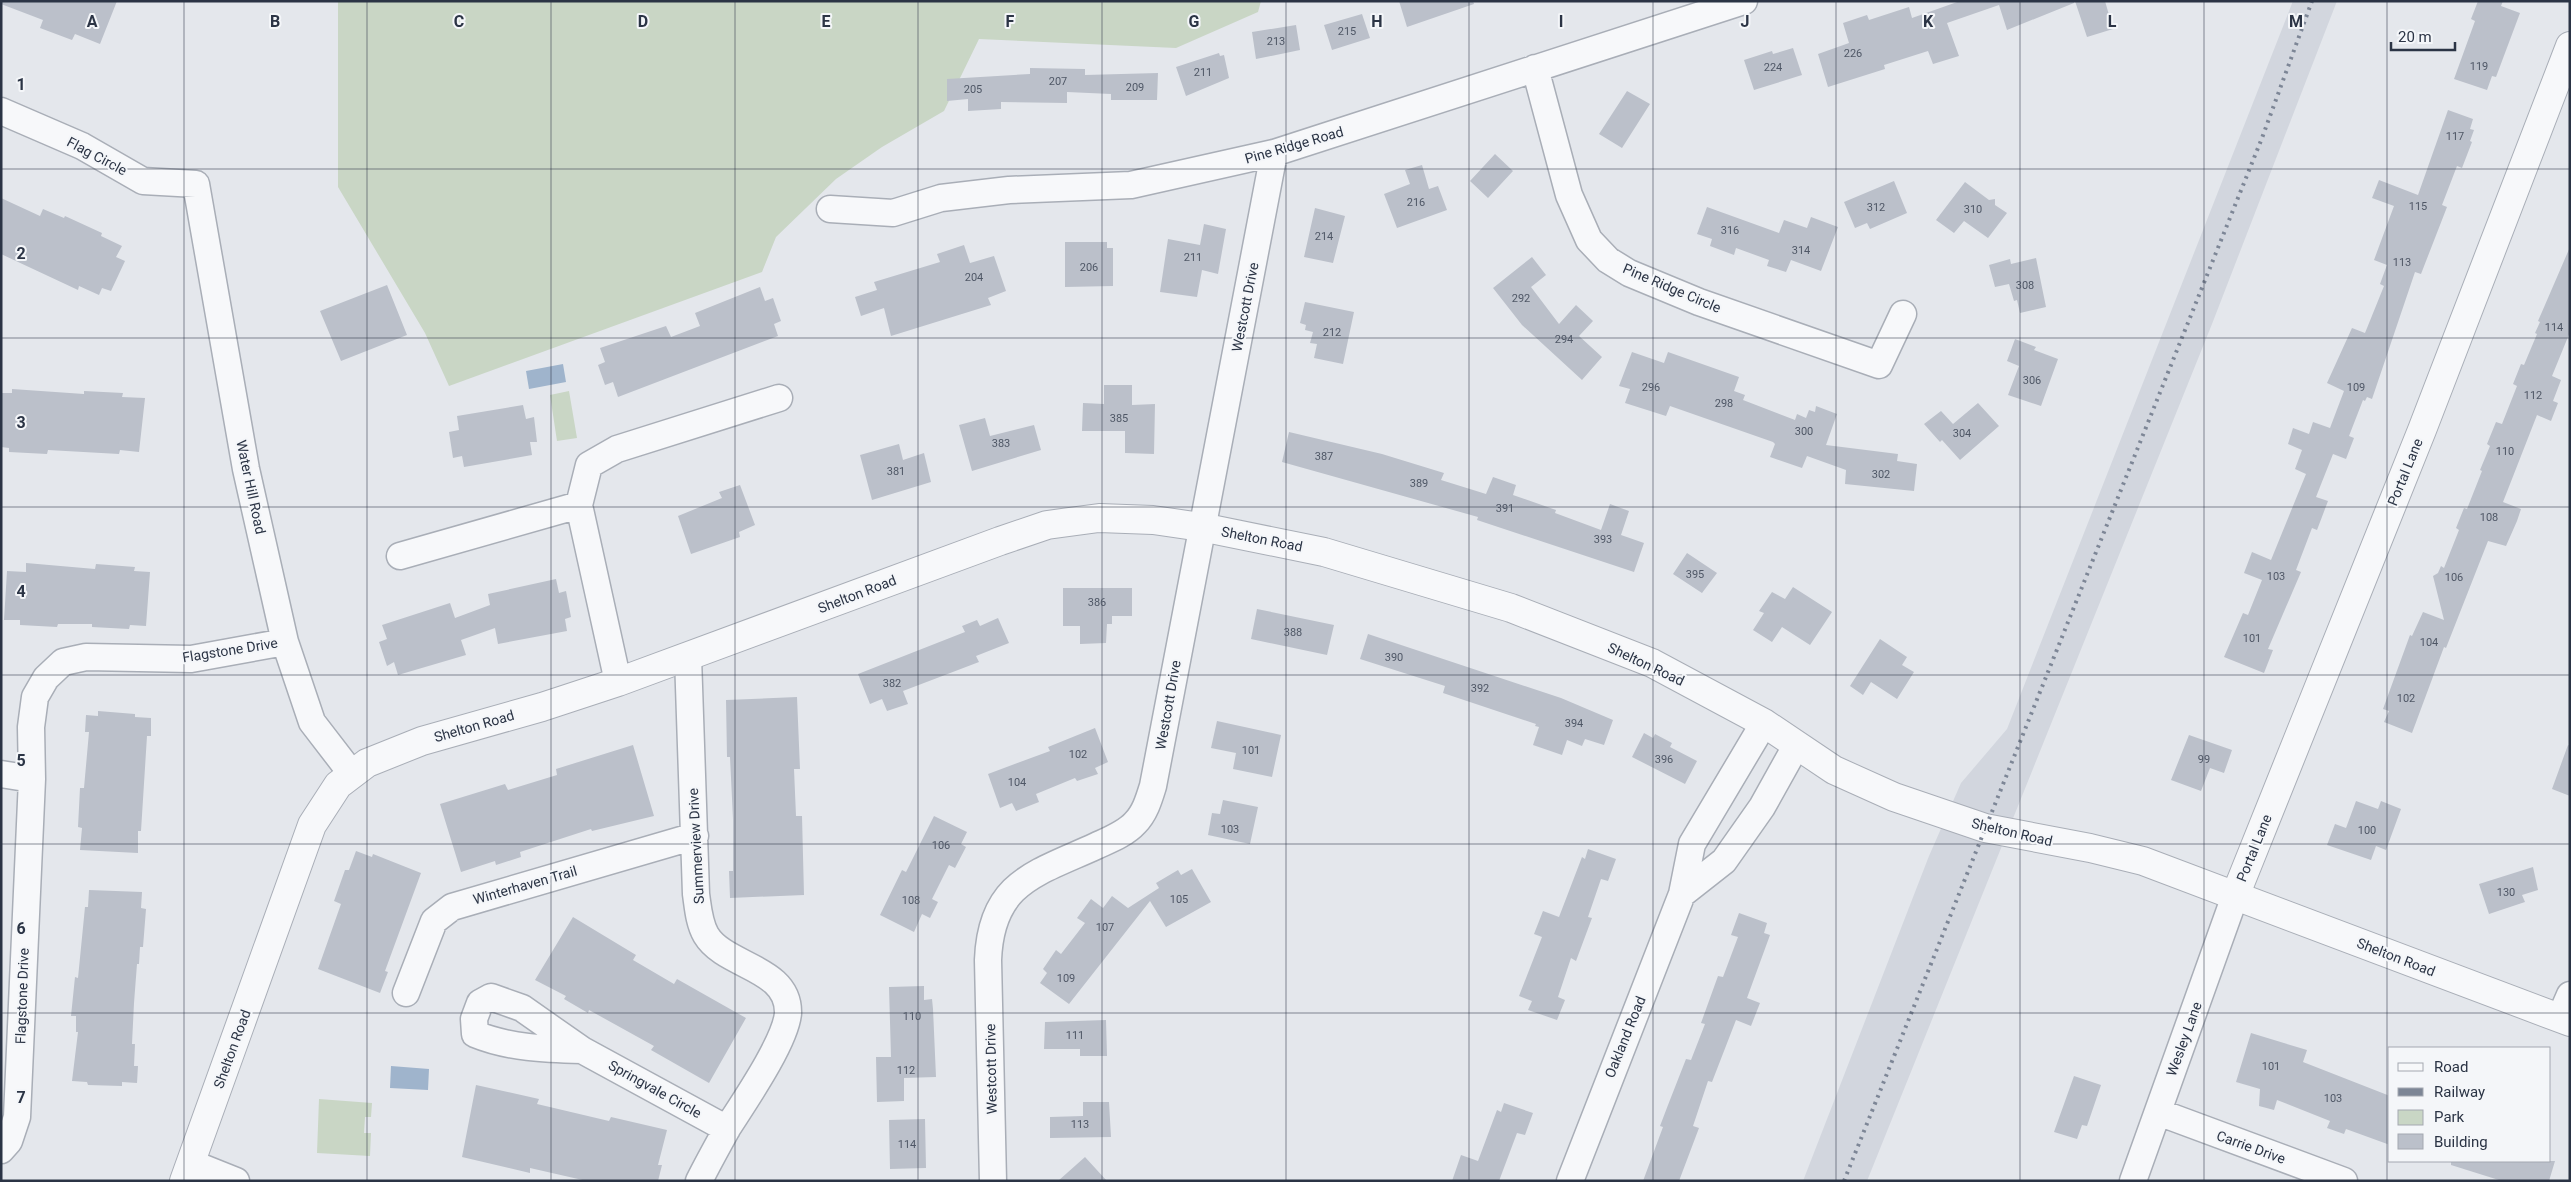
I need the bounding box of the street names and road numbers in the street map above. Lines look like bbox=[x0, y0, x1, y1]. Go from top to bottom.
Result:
street label: Pine Ridge Road bbox=[1243, 123, 1345, 167]
street label: Flag Circle bbox=[64, 134, 130, 178]
street label: Pine Ridge Circle bbox=[1621, 260, 1723, 316]
street label: Westcott Drive bbox=[1228, 261, 1262, 353]
street label: Portal Lane bbox=[2384, 436, 2426, 508]
street label: Water Hill Road bbox=[233, 438, 269, 536]
street label: Shelton Road bbox=[1220, 523, 1304, 555]
street label: Shelton Road bbox=[816, 572, 898, 616]
street label: Flagstone Drive bbox=[181, 635, 279, 665]
street label: Shelton Road bbox=[1605, 639, 1687, 689]
street label: Westcott Drive bbox=[1152, 659, 1184, 751]
street label: Shelton Road bbox=[432, 707, 516, 745]
street label: Summerview Drive bbox=[685, 788, 707, 904]
street label: Portal Lane bbox=[2233, 812, 2275, 884]
street label: Shelton Road bbox=[1970, 815, 2054, 849]
street label: Winterhaven Trail bbox=[471, 863, 579, 907]
street label: Shelton Road bbox=[2355, 935, 2437, 979]
street label: Flagstone Drive bbox=[12, 948, 32, 1044]
street label: Oakland Road bbox=[1601, 994, 1649, 1080]
street label: Wesley Lane bbox=[2163, 1000, 2205, 1078]
street label: Shelton Road bbox=[210, 1007, 254, 1091]
street label: Westcott Drive bbox=[982, 1023, 1000, 1115]
street label: Springvale Circle bbox=[606, 1057, 704, 1121]
street label: Carrie Drive bbox=[2214, 1127, 2288, 1167]

